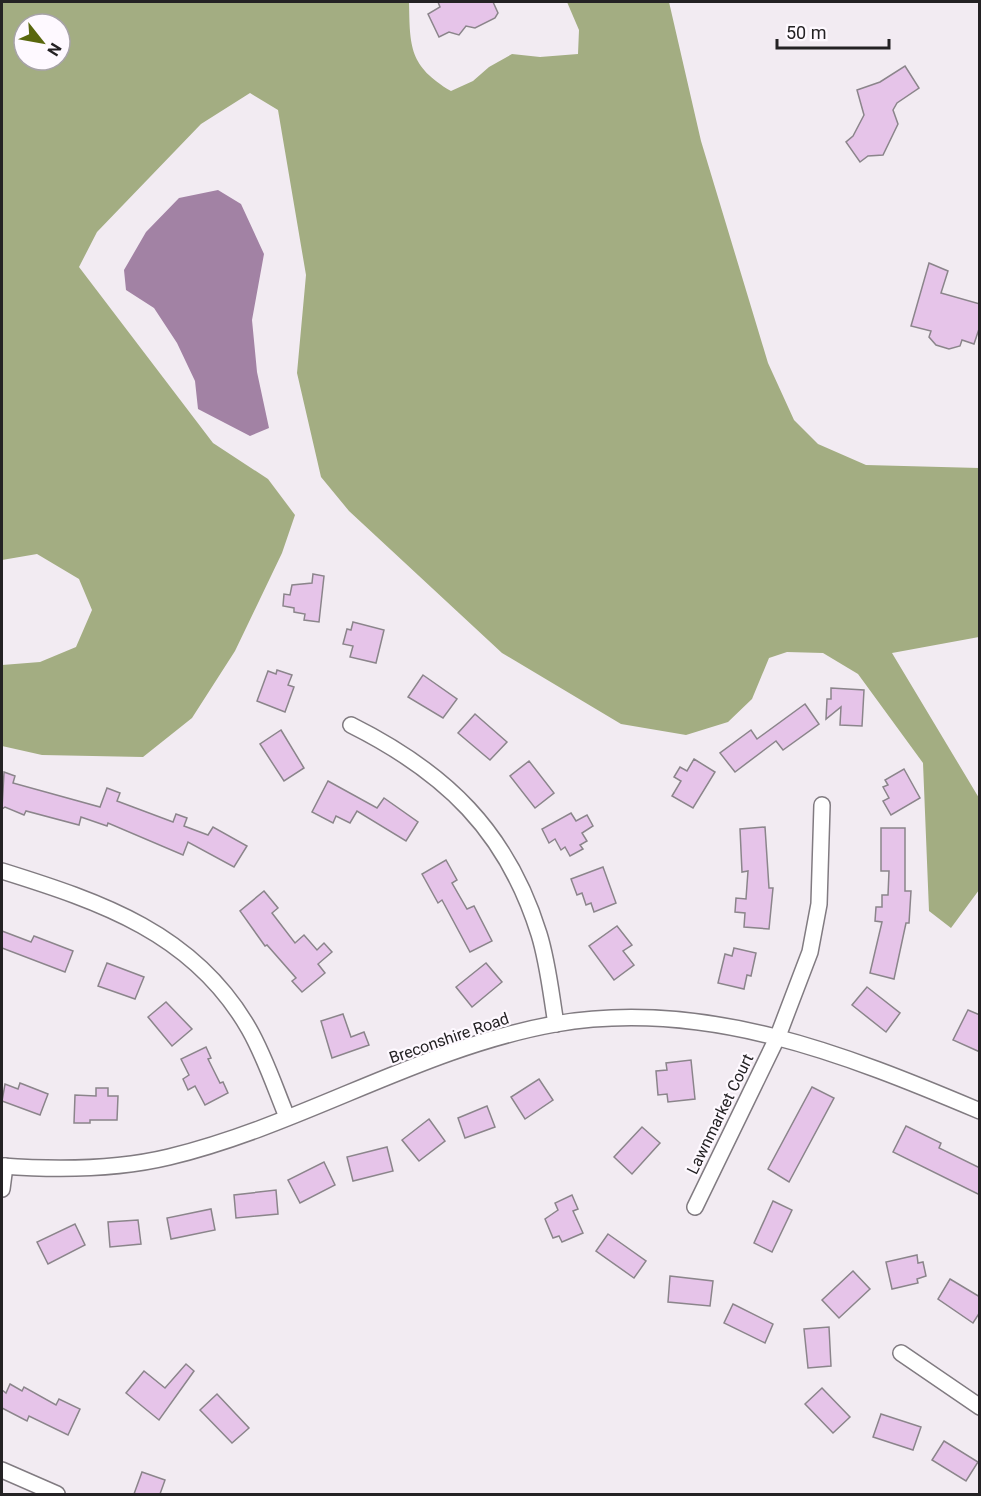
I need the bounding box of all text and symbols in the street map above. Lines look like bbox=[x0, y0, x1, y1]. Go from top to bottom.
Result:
north arrow bbox=[12, 12, 72, 72]
scale bar bbox=[777, 12, 890, 50]
text: 50 m bbox=[786, 22, 826, 43]
text: N bbox=[43, 40, 65, 59]
street label: Breconshire Road bbox=[387, 1009, 511, 1067]
street label: Lawnmarket Court bbox=[683, 1051, 757, 1177]

